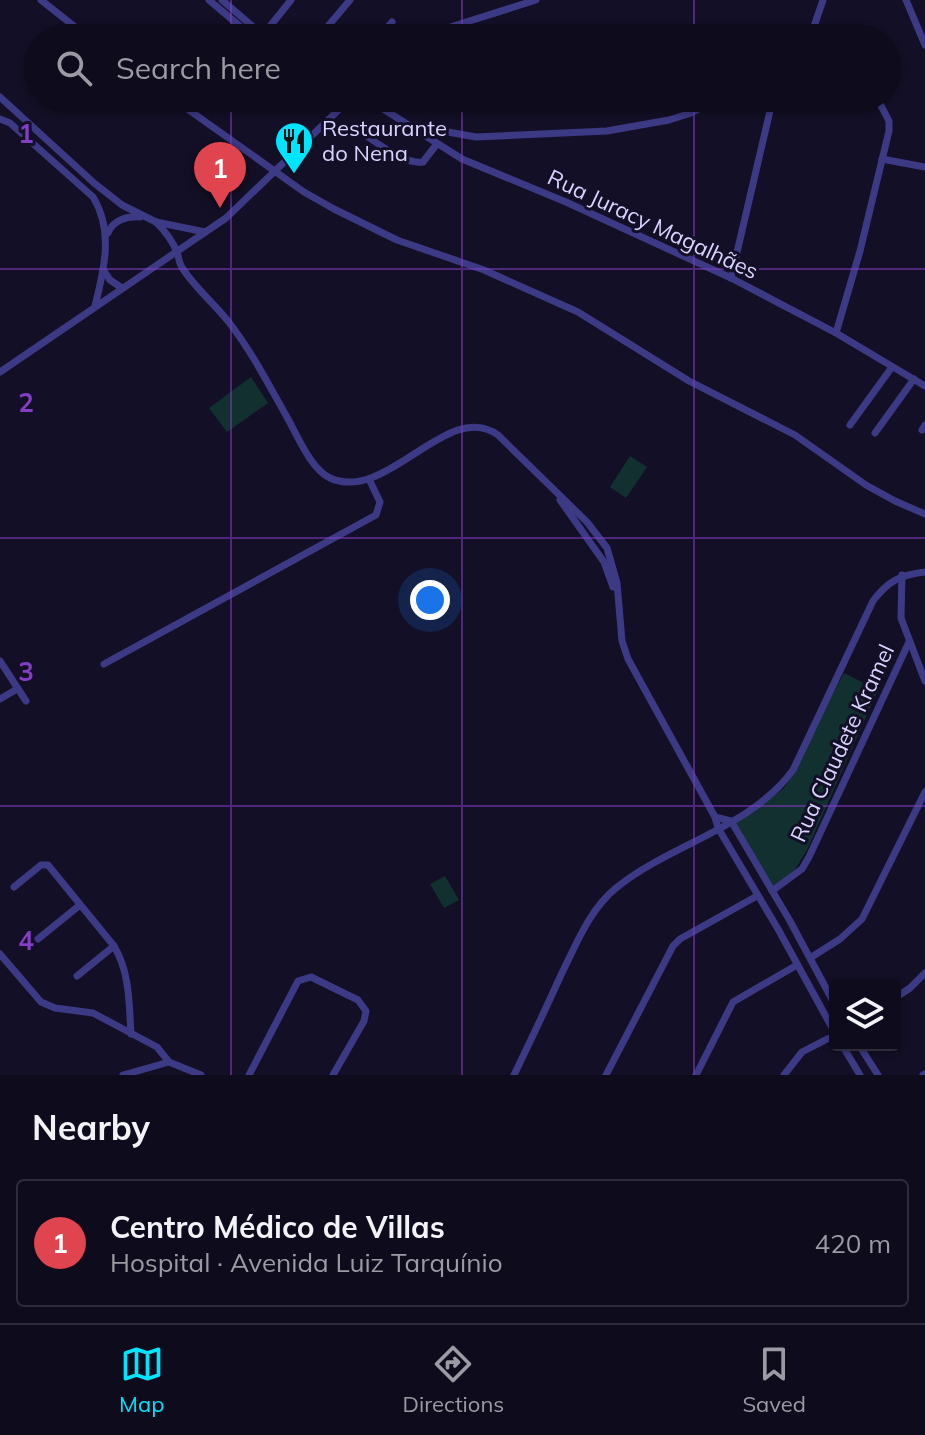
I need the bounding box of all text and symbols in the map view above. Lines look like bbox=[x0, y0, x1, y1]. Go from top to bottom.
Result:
search box bbox=[24, 24, 901, 112]
icon: search bbox=[52, 46, 96, 90]
text: Search here bbox=[116, 49, 281, 87]
place label: Restaurante do Nena bbox=[322, 114, 447, 167]
text: 1 bbox=[18, 117, 34, 150]
restaurant icon: Restaurante do Nena bbox=[273, 120, 315, 175]
pin: 1 bbox=[194, 142, 246, 208]
street label: Rua Juracy Magalhães bbox=[543, 163, 763, 285]
text: 2 bbox=[18, 386, 34, 419]
your location bbox=[410, 580, 450, 620]
street label: Rua Claudete Kramel bbox=[784, 640, 900, 846]
text: 3 bbox=[18, 655, 34, 688]
text: 4 bbox=[18, 924, 34, 957]
map controls bbox=[829, 979, 901, 1051]
button: layers bbox=[829, 979, 901, 1051]
text: Nearby bbox=[32, 1106, 150, 1149]
text: Centro Médico de Villas bbox=[110, 1208, 445, 1246]
text: 1 bbox=[52, 1227, 68, 1260]
text: 420 m bbox=[815, 1227, 891, 1260]
text: Hospital · Avenida Luiz Tarquínio bbox=[110, 1246, 503, 1279]
tab: Map bbox=[119, 1342, 164, 1418]
tab: Directions bbox=[403, 1342, 504, 1418]
tab: Saved bbox=[742, 1342, 806, 1418]

